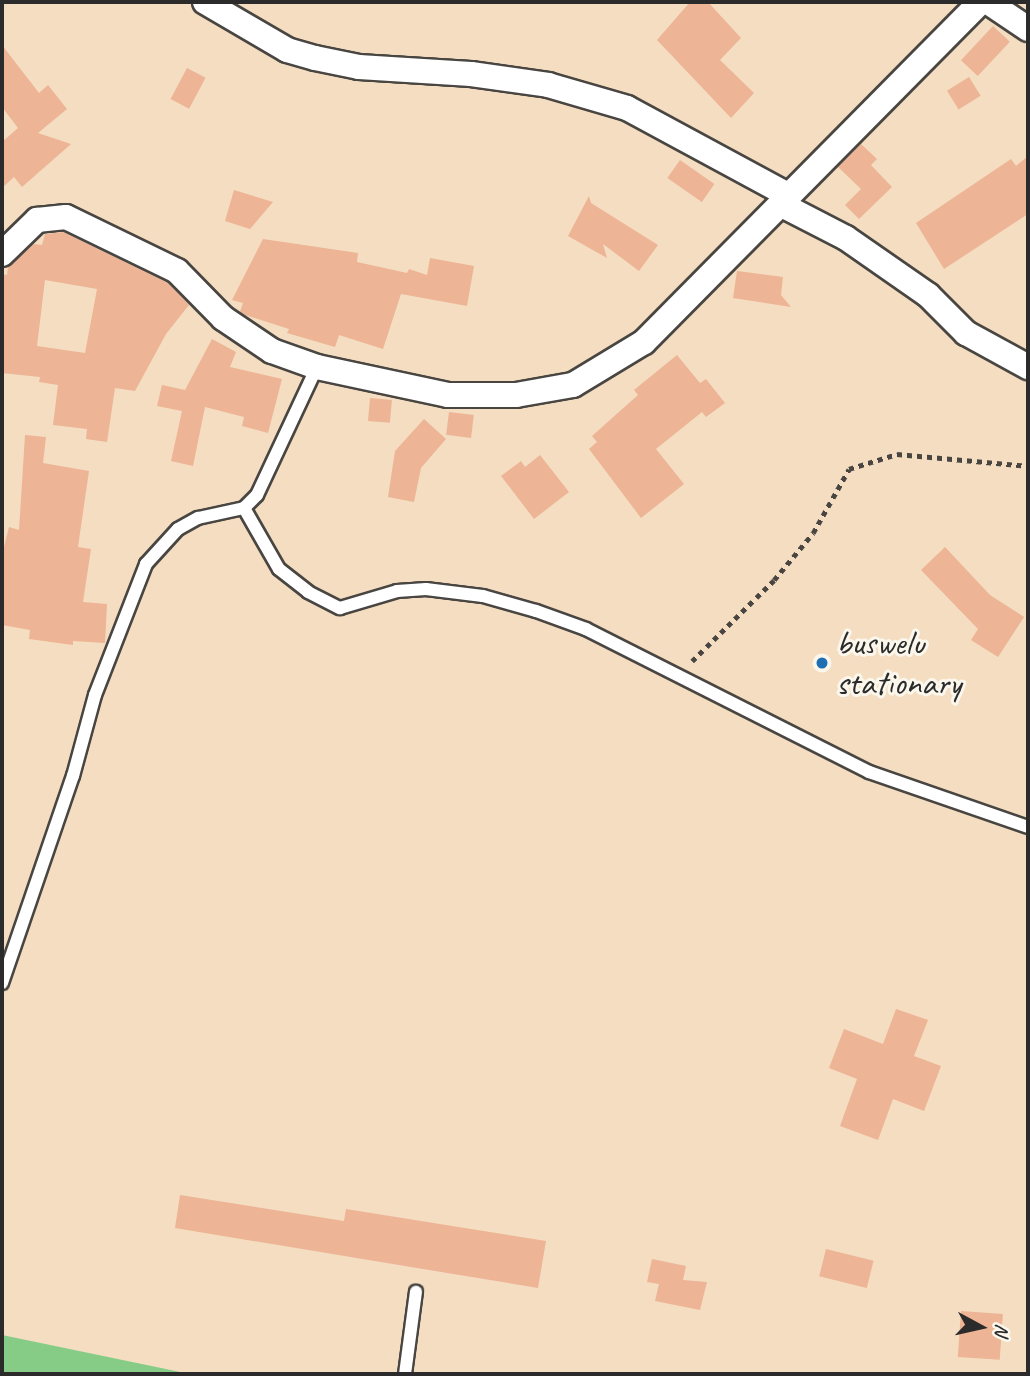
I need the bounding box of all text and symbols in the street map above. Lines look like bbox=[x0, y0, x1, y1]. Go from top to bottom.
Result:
place label: buswelu stationary bbox=[836, 622, 961, 704]
marker: buswelu stationary bbox=[814, 655, 830, 671]
north arrow bbox=[946, 1292, 1016, 1362]
text: N bbox=[989, 1322, 1014, 1337]

